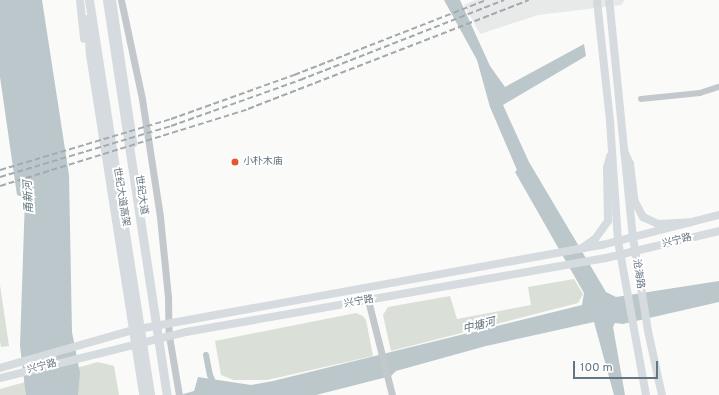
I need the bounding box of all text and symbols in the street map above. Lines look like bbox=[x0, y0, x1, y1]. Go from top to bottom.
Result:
place label: 小朴木庙 bbox=[243, 156, 283, 168]
marker: 小朴木庙 bbox=[230, 157, 240, 167]
street label: 世纪大道高架 bbox=[110, 166, 132, 228]
street label: 世纪大道 bbox=[132, 174, 150, 216]
water label: 甬新河 bbox=[22, 180, 36, 214]
street label: 兴宁路 bbox=[661, 232, 693, 250]
street label: 沧海路 bbox=[630, 258, 646, 290]
street label: 兴宁路 bbox=[343, 293, 375, 311]
water label: 中塘河 bbox=[461, 316, 497, 336]
scale bar bbox=[575, 353, 660, 379]
street label: 兴宁路 bbox=[26, 357, 58, 377]
text: 100 m bbox=[580, 360, 613, 376]

